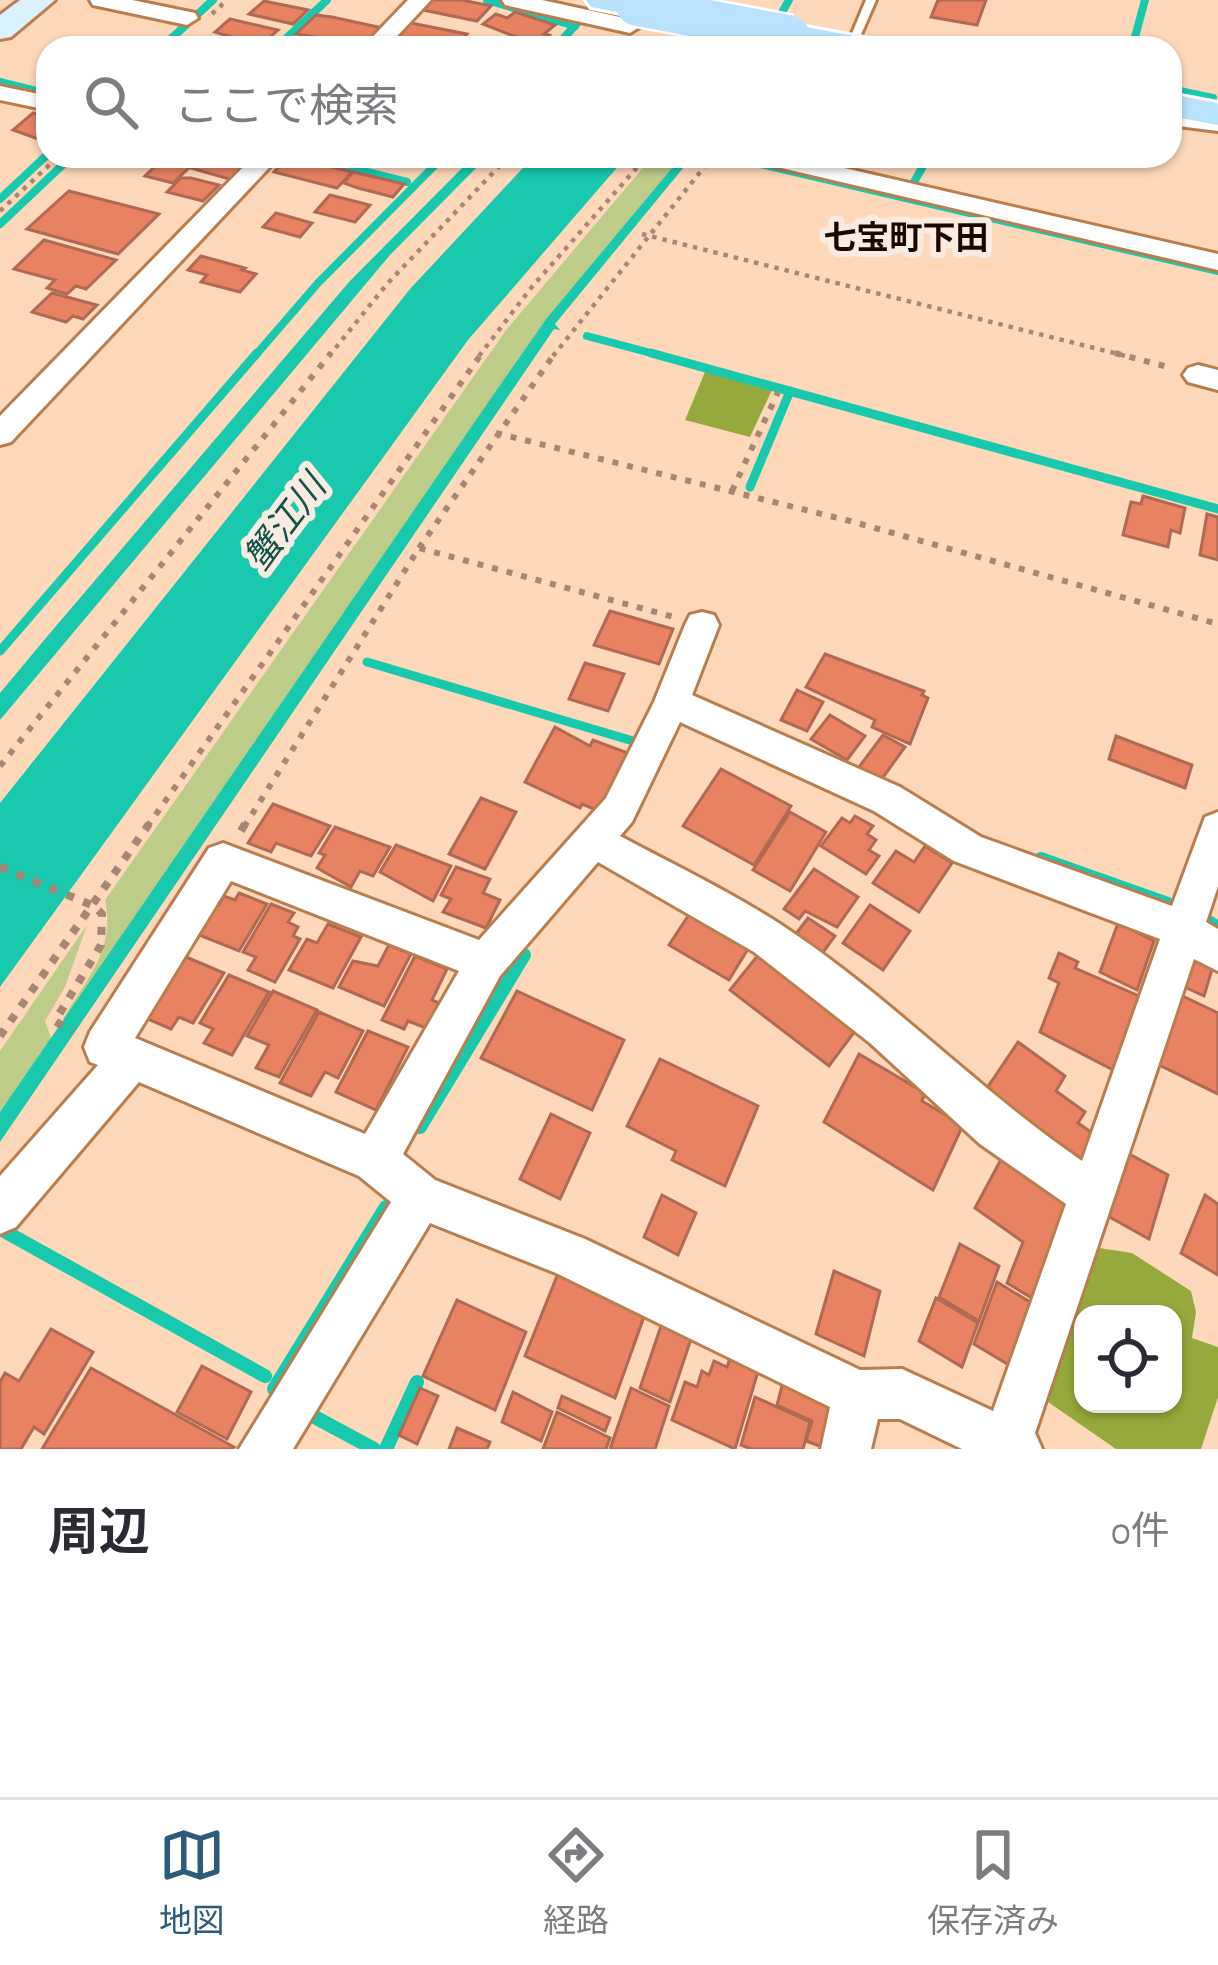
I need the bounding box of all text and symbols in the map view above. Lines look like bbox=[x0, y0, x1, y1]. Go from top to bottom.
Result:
search box bbox=[36, 36, 1182, 168]
icon: search bbox=[78, 69, 144, 135]
text: ここで検索 bbox=[174, 85, 399, 130]
district label: 七宝町下田 bbox=[824, 220, 989, 256]
water label: 蟹江川 bbox=[238, 465, 335, 577]
map controls bbox=[1074, 1305, 1182, 1413]
button: locate bbox=[1074, 1305, 1182, 1413]
text: 周辺 bbox=[48, 1508, 150, 1559]
text: 0件 bbox=[1110, 1513, 1170, 1552]
tab: 地図 bbox=[159, 1822, 225, 1943]
tab: 経路 bbox=[543, 1822, 609, 1943]
tab: 保存済み bbox=[927, 1822, 1059, 1943]

